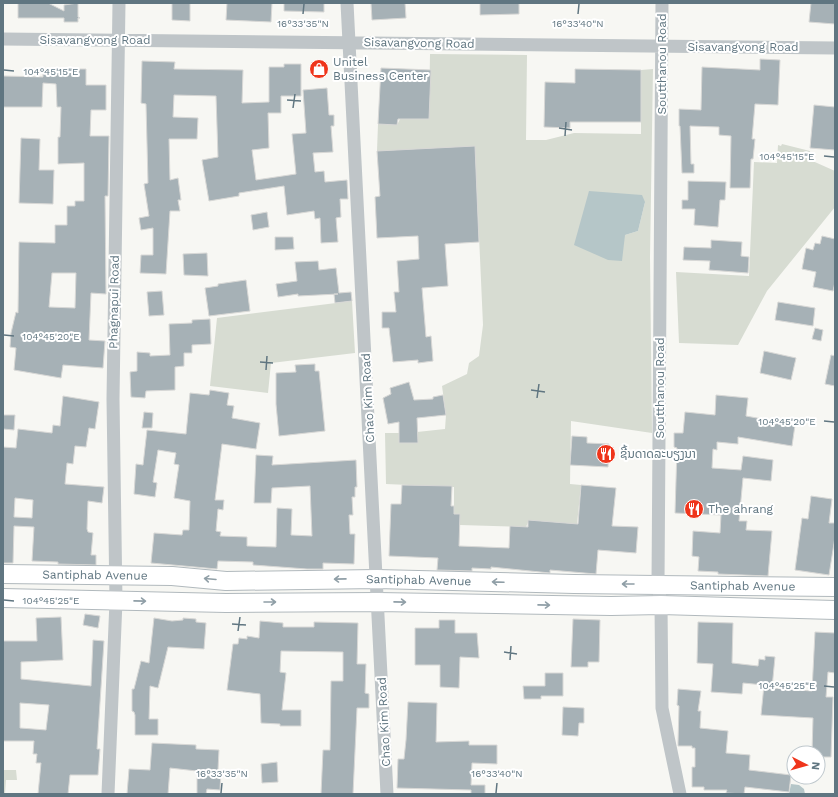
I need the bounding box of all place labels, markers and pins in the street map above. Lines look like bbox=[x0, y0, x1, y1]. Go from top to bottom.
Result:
place label: Unitel Business Center bbox=[333, 55, 428, 83]
shop icon: Unitel Business Center bbox=[308, 58, 330, 80]
restaurant icon: ຊີ້ນດາດລະບຽງນາ bbox=[595, 443, 617, 465]
place label: ຊີ້ນດາດລະບຽງນາ bbox=[620, 444, 696, 461]
restaurant icon: The ahrang bbox=[683, 498, 705, 520]
place label: The ahrang bbox=[708, 502, 774, 516]

